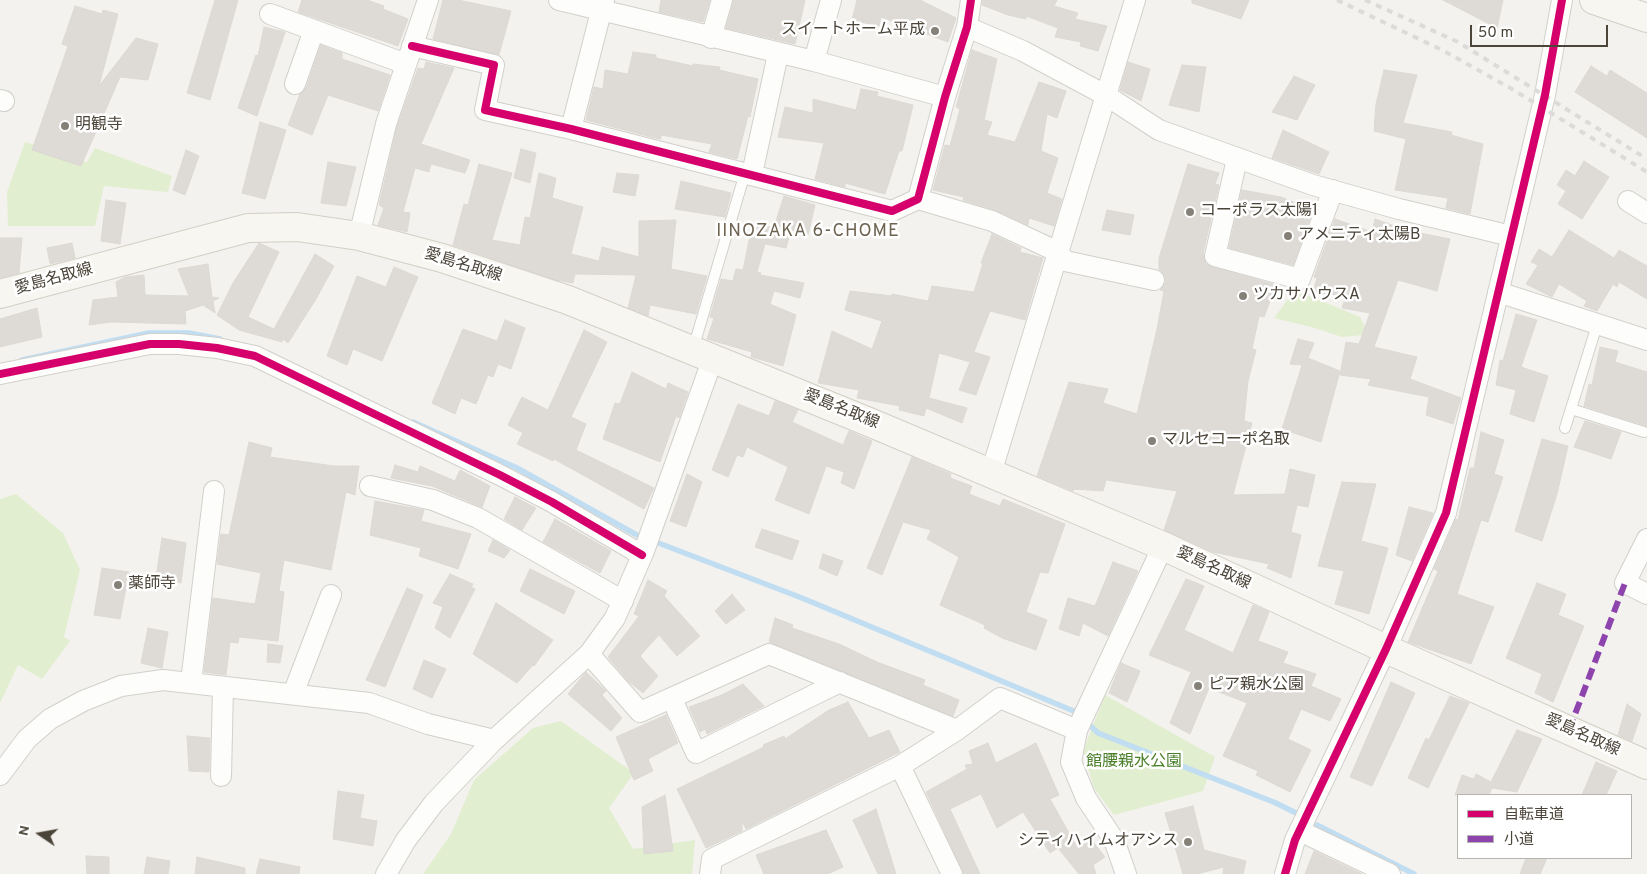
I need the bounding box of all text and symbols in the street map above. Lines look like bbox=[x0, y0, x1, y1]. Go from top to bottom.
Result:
scale bar bbox=[1472, 15, 1610, 47]
place label: スイートホーム平成 bbox=[781, 21, 925, 41]
text: 50 m bbox=[1478, 24, 1513, 43]
marker: スイートホーム平成 bbox=[929, 25, 941, 37]
place label: 明観寺 bbox=[75, 116, 123, 136]
marker: 明観寺 bbox=[59, 120, 71, 132]
place label: コーポラス太陽1 bbox=[1200, 202, 1318, 222]
marker: コーポラス太陽1 bbox=[1184, 206, 1196, 218]
district label: IINOZAKA 6-CHOME bbox=[714, 221, 902, 243]
place label: アメニティ太陽B bbox=[1298, 226, 1420, 246]
marker: アメニティ太陽B bbox=[1282, 230, 1294, 242]
street label: 愛島名取線 bbox=[422, 245, 504, 287]
street label: 愛島名取線 bbox=[13, 260, 95, 300]
place label: ツカサハウスA bbox=[1253, 286, 1360, 306]
marker: ツカサハウスA bbox=[1237, 290, 1249, 302]
street label: 愛島名取線 bbox=[800, 386, 882, 434]
place label: マルセコーポ名取 bbox=[1162, 431, 1290, 451]
marker: マルセコーポ名取 bbox=[1146, 435, 1158, 447]
street label: 愛島名取線 bbox=[1173, 543, 1253, 595]
place label: 薬師寺 bbox=[128, 575, 176, 595]
marker: 薬師寺 bbox=[112, 579, 124, 591]
place label: ピア親水公園 bbox=[1208, 676, 1304, 696]
marker: ピア親水公園 bbox=[1192, 680, 1204, 692]
street label: 愛島名取線 bbox=[1542, 711, 1622, 761]
park label: 館腰親水公園 bbox=[1086, 753, 1182, 773]
legend bbox=[1457, 794, 1632, 859]
text: 自転車道 bbox=[1504, 806, 1564, 825]
north arrow bbox=[15, 809, 65, 859]
text: N bbox=[15, 824, 34, 837]
text: 小道 bbox=[1504, 831, 1534, 850]
place label: シティハイムオアシス bbox=[1018, 832, 1178, 852]
marker: シティハイムオアシス bbox=[1182, 836, 1194, 848]

